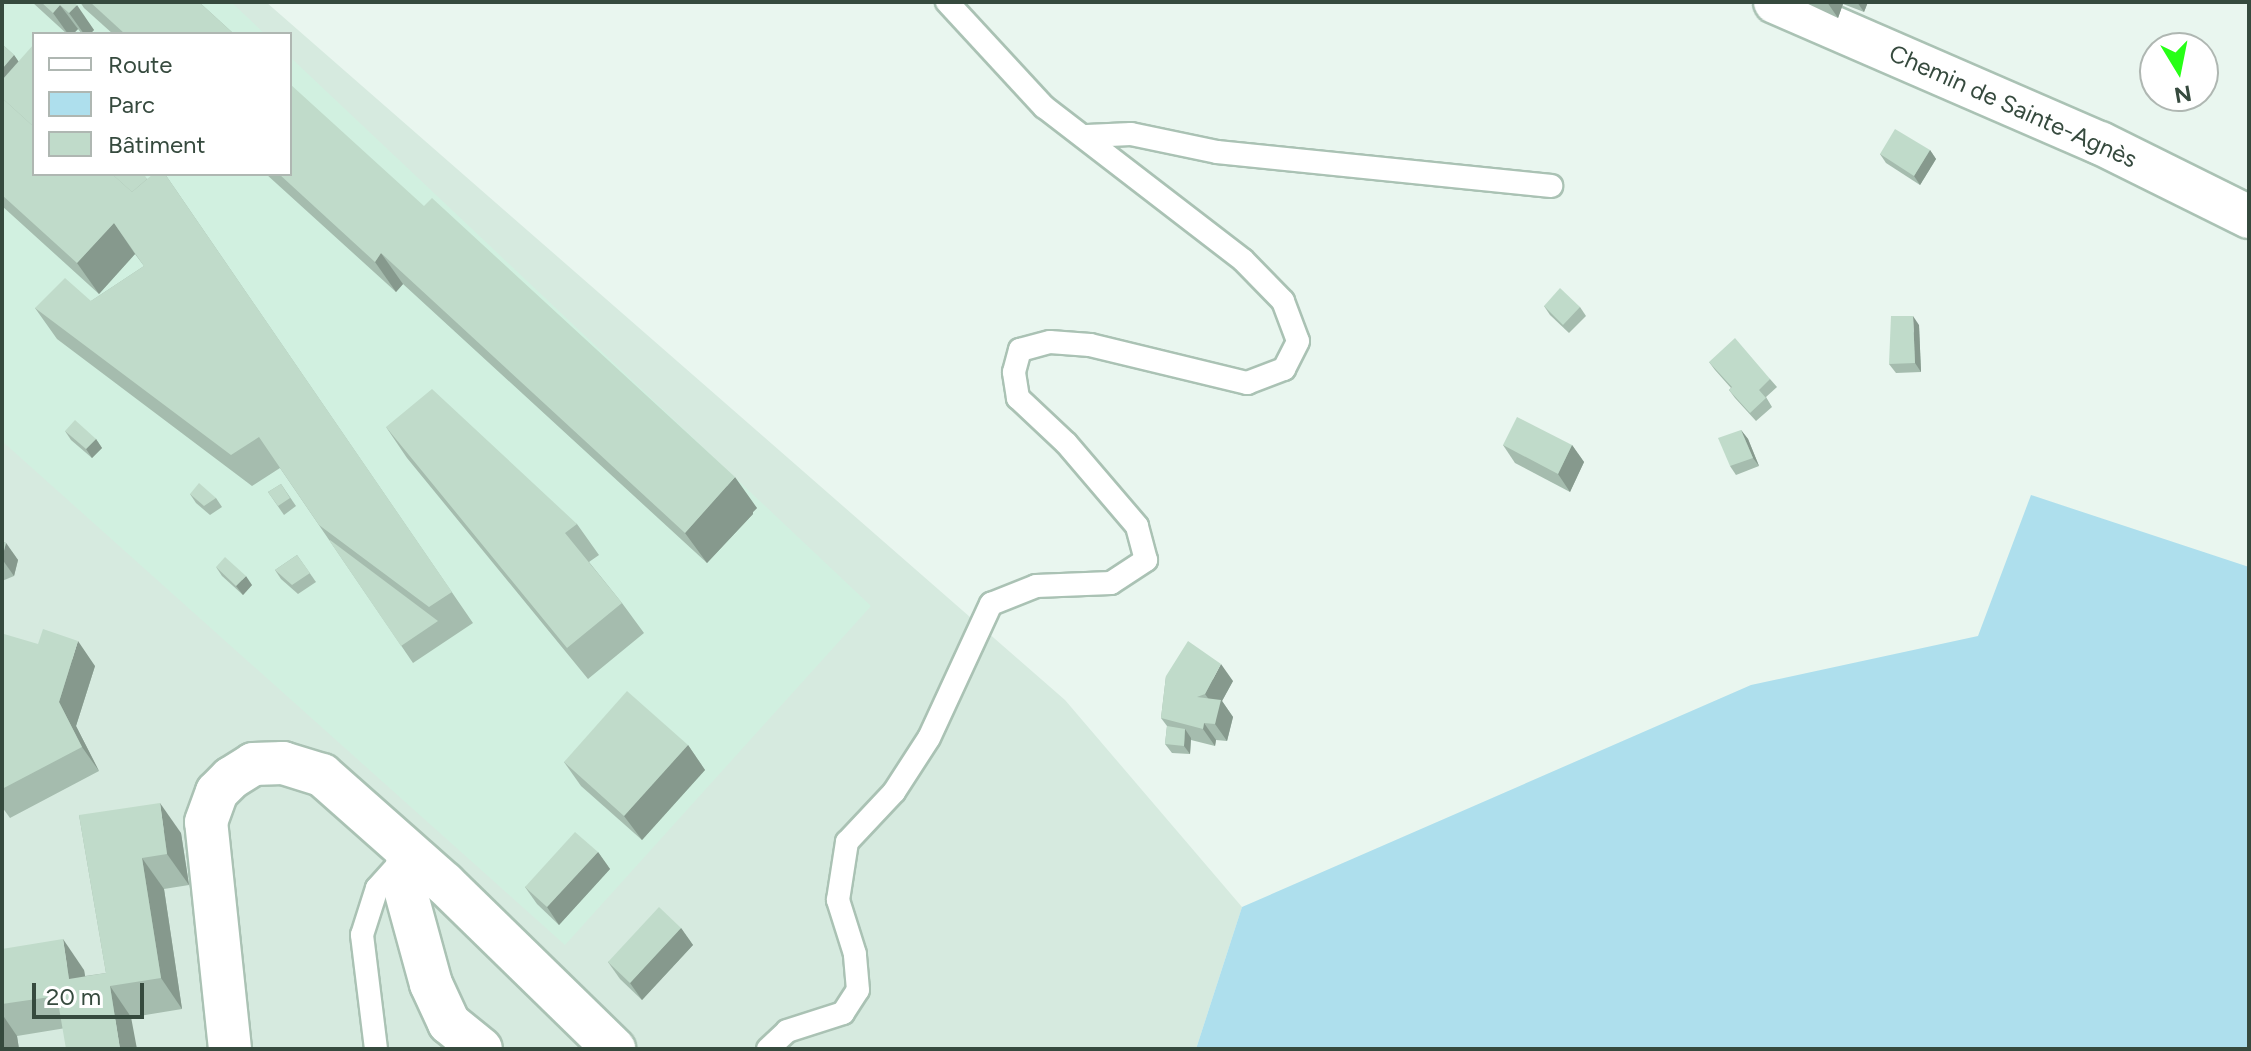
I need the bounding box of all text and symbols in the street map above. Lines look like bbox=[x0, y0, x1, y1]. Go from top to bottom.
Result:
legend bbox=[32, 32, 292, 176]
north arrow bbox=[2139, 32, 2219, 112]
street label: Chemin de Sainte-Agnès bbox=[1885, 38, 2141, 174]
text: Route bbox=[108, 50, 172, 79]
text: N bbox=[2172, 79, 2194, 109]
text: Parc bbox=[108, 90, 155, 119]
text: Bâtiment bbox=[108, 130, 206, 159]
scale bar bbox=[36, 967, 148, 1017]
text: 20 m bbox=[46, 982, 101, 1011]

